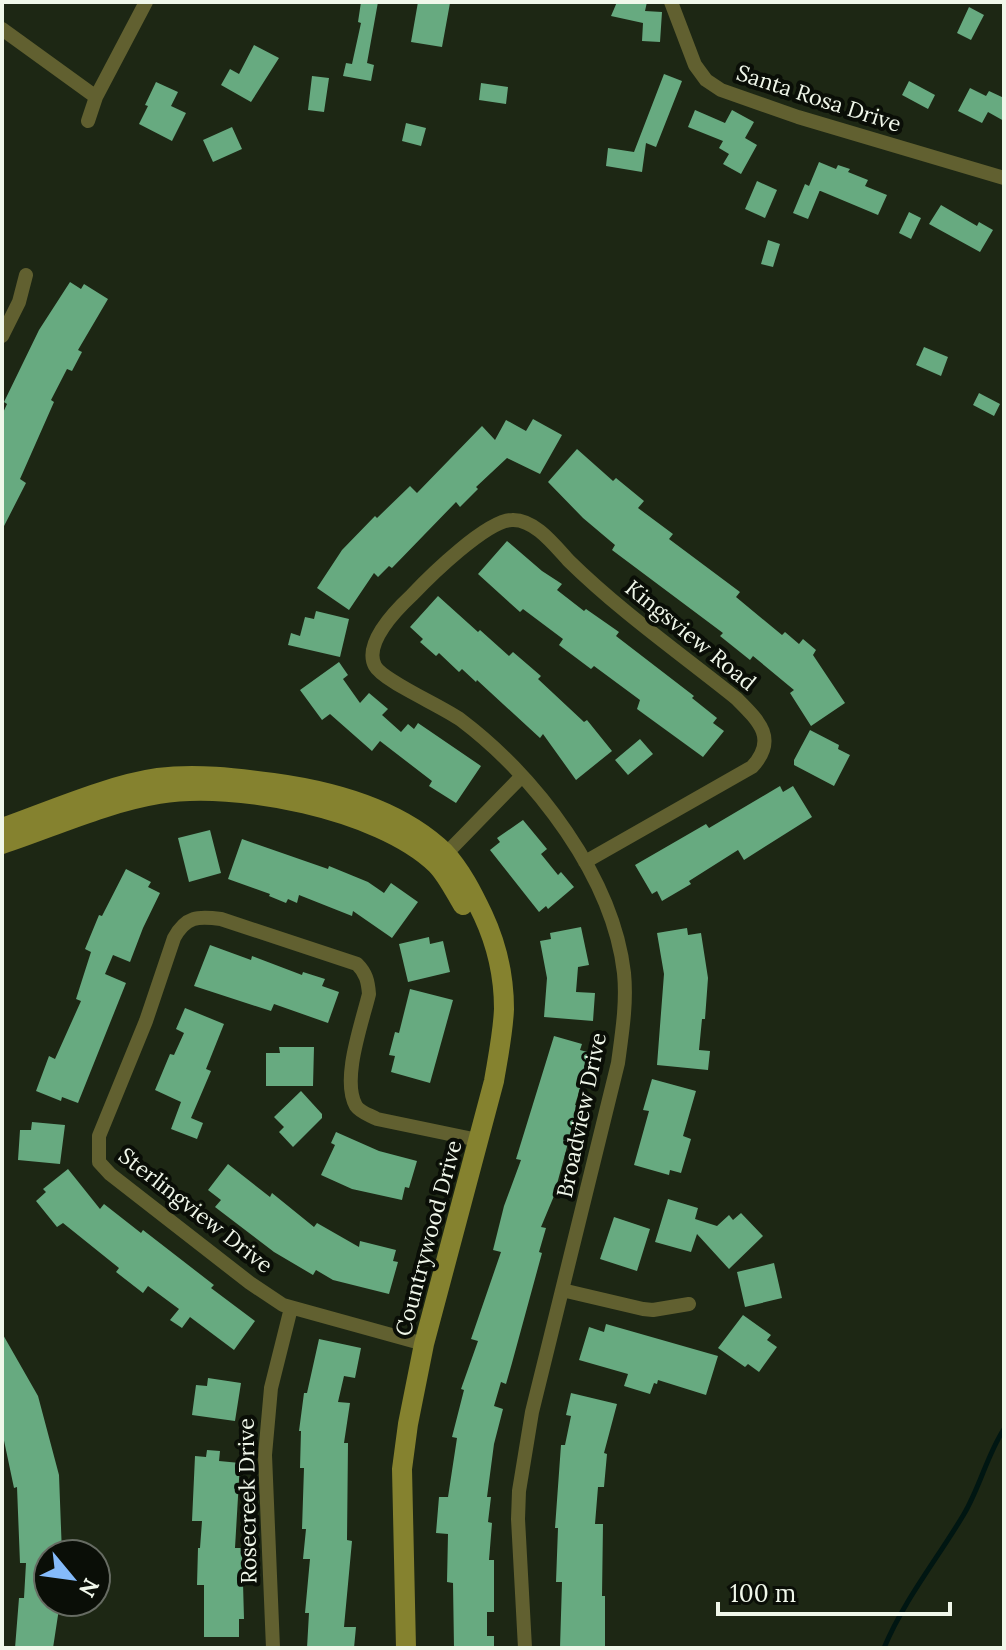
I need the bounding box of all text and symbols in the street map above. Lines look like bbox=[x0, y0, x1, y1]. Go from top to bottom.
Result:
street label: Santa Rosa Drive bbox=[733, 58, 905, 138]
street label: Kingsview Road bbox=[620, 574, 762, 696]
street label: Broadview Drive bbox=[550, 1030, 612, 1200]
street label: Countrywood Drive bbox=[388, 1137, 468, 1339]
street label: Sterlingview Drive bbox=[113, 1141, 279, 1279]
street label: Rosecreek Drive bbox=[232, 1418, 262, 1584]
north arrow bbox=[32, 1538, 112, 1618]
scale bar bbox=[718, 1566, 950, 1616]
text: N bbox=[73, 1573, 106, 1602]
text: 100 m bbox=[730, 1578, 796, 1609]

